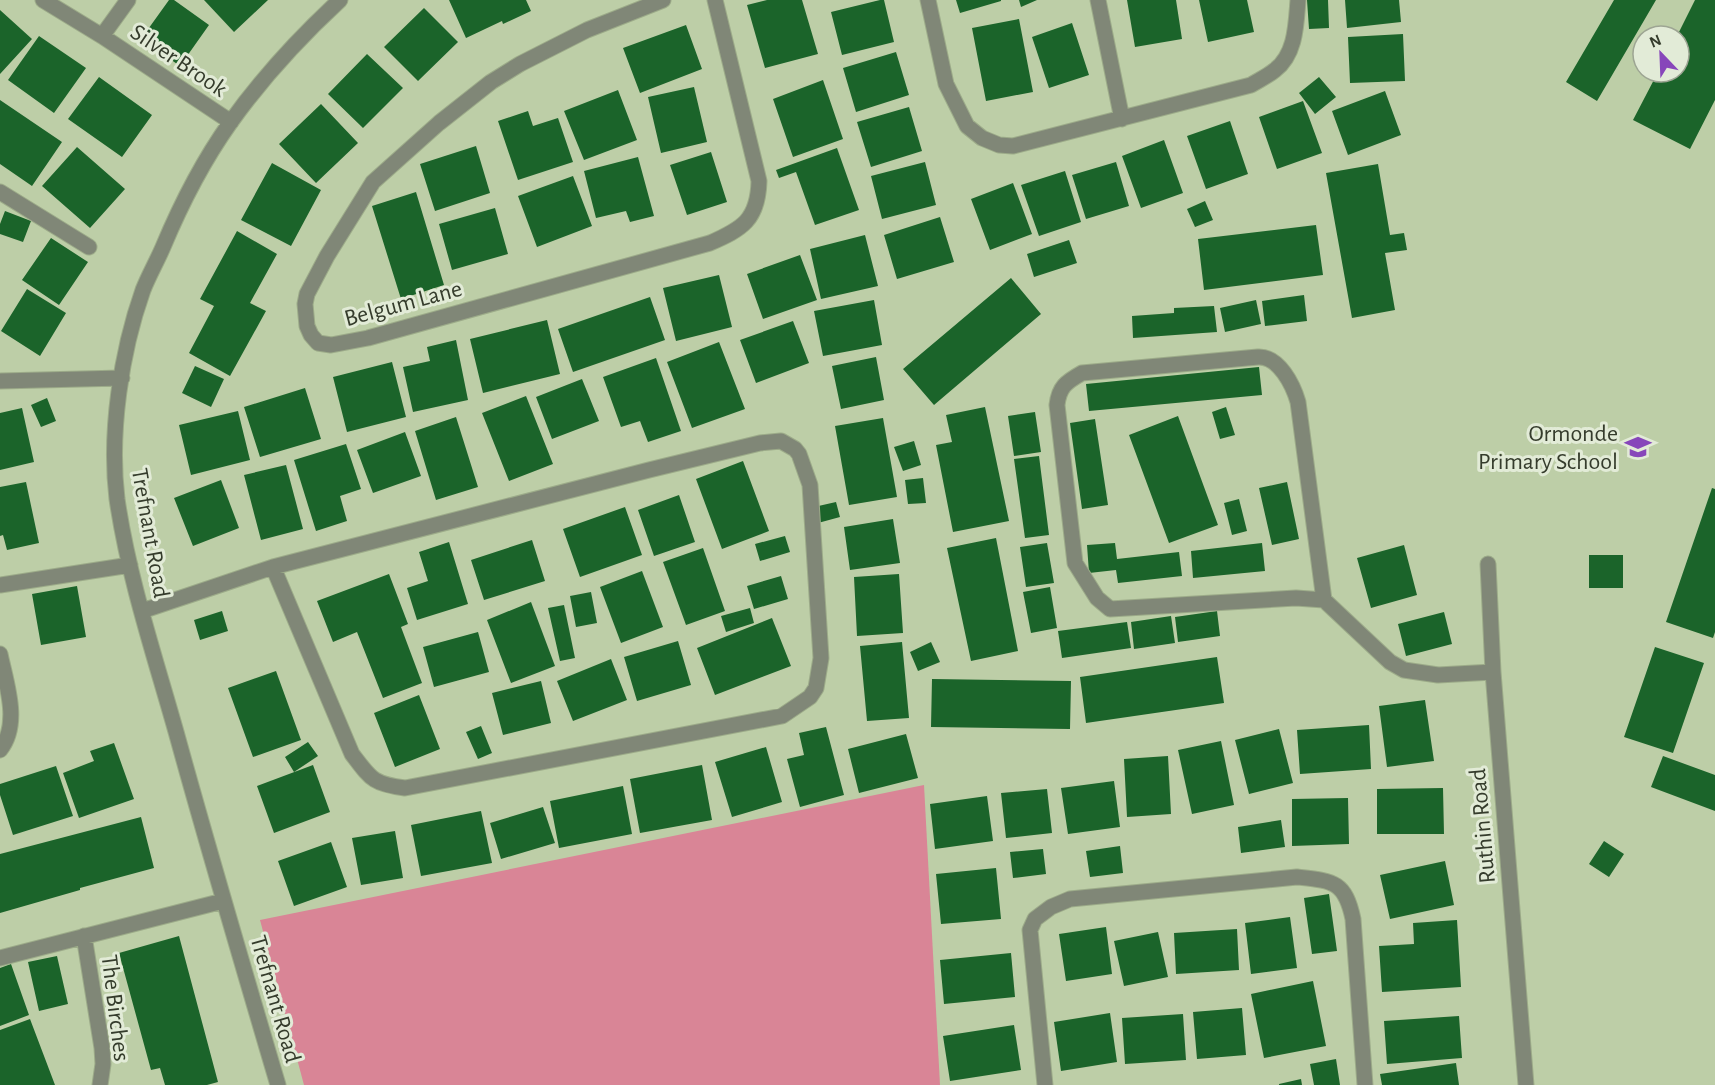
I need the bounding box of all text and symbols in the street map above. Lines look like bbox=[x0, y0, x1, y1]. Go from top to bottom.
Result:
street label: Silver Brook bbox=[126, 20, 231, 102]
north arrow bbox=[1631, 24, 1691, 84]
text: N bbox=[1647, 32, 1664, 51]
street label: Belgum Lane bbox=[342, 277, 465, 331]
place label: Ormonde Primary School bbox=[1478, 422, 1618, 474]
school or university icon: Ormonde Primary School bbox=[1623, 432, 1653, 462]
street label: Trefnant Road bbox=[127, 466, 173, 600]
street label: Ruthin Road bbox=[1466, 768, 1500, 884]
street label: Trefnant Road bbox=[245, 933, 305, 1066]
street label: The Birches bbox=[97, 953, 133, 1063]

